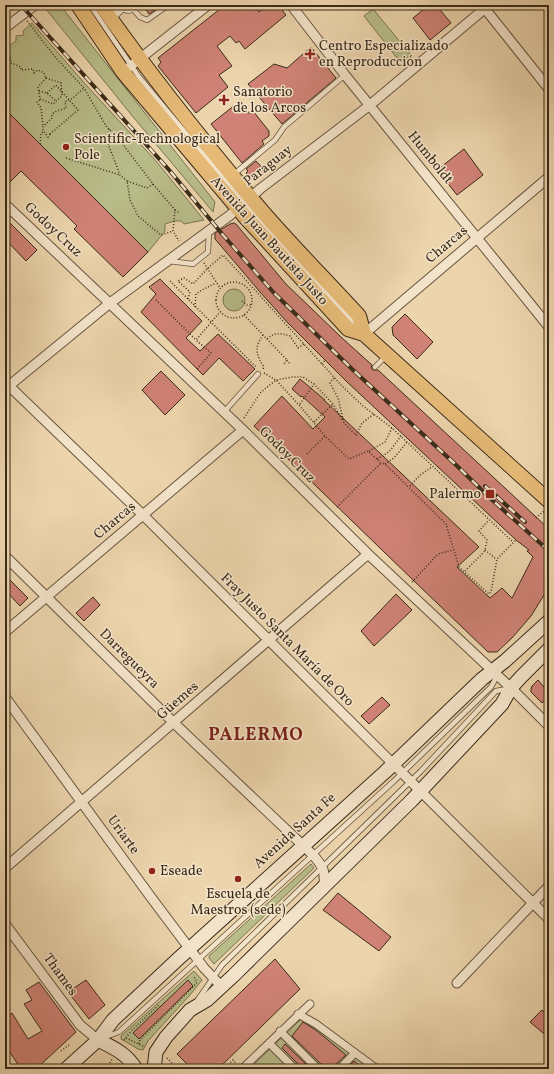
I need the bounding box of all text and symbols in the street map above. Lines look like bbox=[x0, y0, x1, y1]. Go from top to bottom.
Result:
place label: Centro Especializado en Reproducción bbox=[319, 37, 448, 72]
marker: Centro Especializado en Reproducción bbox=[304, 48, 316, 60]
place label: Sanatorio de los Arcos bbox=[233, 83, 306, 118]
marker: Sanatorio de los Arcos bbox=[218, 94, 230, 106]
street label: Humboldt bbox=[403, 128, 457, 188]
place label: Scientific-Technological Pole bbox=[74, 130, 220, 165]
street label: Paraguay bbox=[240, 141, 297, 191]
marker: Scientific-Technological Pole bbox=[61, 142, 71, 152]
street label: Avenida Juan Bautista Justo bbox=[206, 172, 332, 310]
street label: Godoy Cruz bbox=[20, 198, 86, 262]
street label: Charcas bbox=[422, 222, 472, 268]
street label: Godoy Cruz bbox=[255, 423, 319, 487]
place label: Palermo bbox=[429, 485, 481, 504]
marker: Palermo bbox=[484, 488, 496, 500]
street label: Charcas bbox=[90, 498, 140, 544]
street label: Fray Justo Santa María de Oro bbox=[216, 569, 358, 711]
street label: Darregueyra bbox=[95, 625, 163, 693]
street label: Güemes bbox=[153, 677, 203, 725]
district label: PALERMO bbox=[208, 723, 304, 748]
street label: Avenida Santa Fe bbox=[250, 789, 341, 873]
street label: Uriarte bbox=[102, 812, 144, 859]
place label: Eseade bbox=[160, 862, 203, 881]
marker: Eseade bbox=[147, 866, 157, 876]
marker: Escuela de Maestros (sede) bbox=[233, 874, 243, 884]
place label: Escuela de Maestros (sede) bbox=[191, 885, 285, 920]
street label: Thames bbox=[38, 950, 82, 1000]

